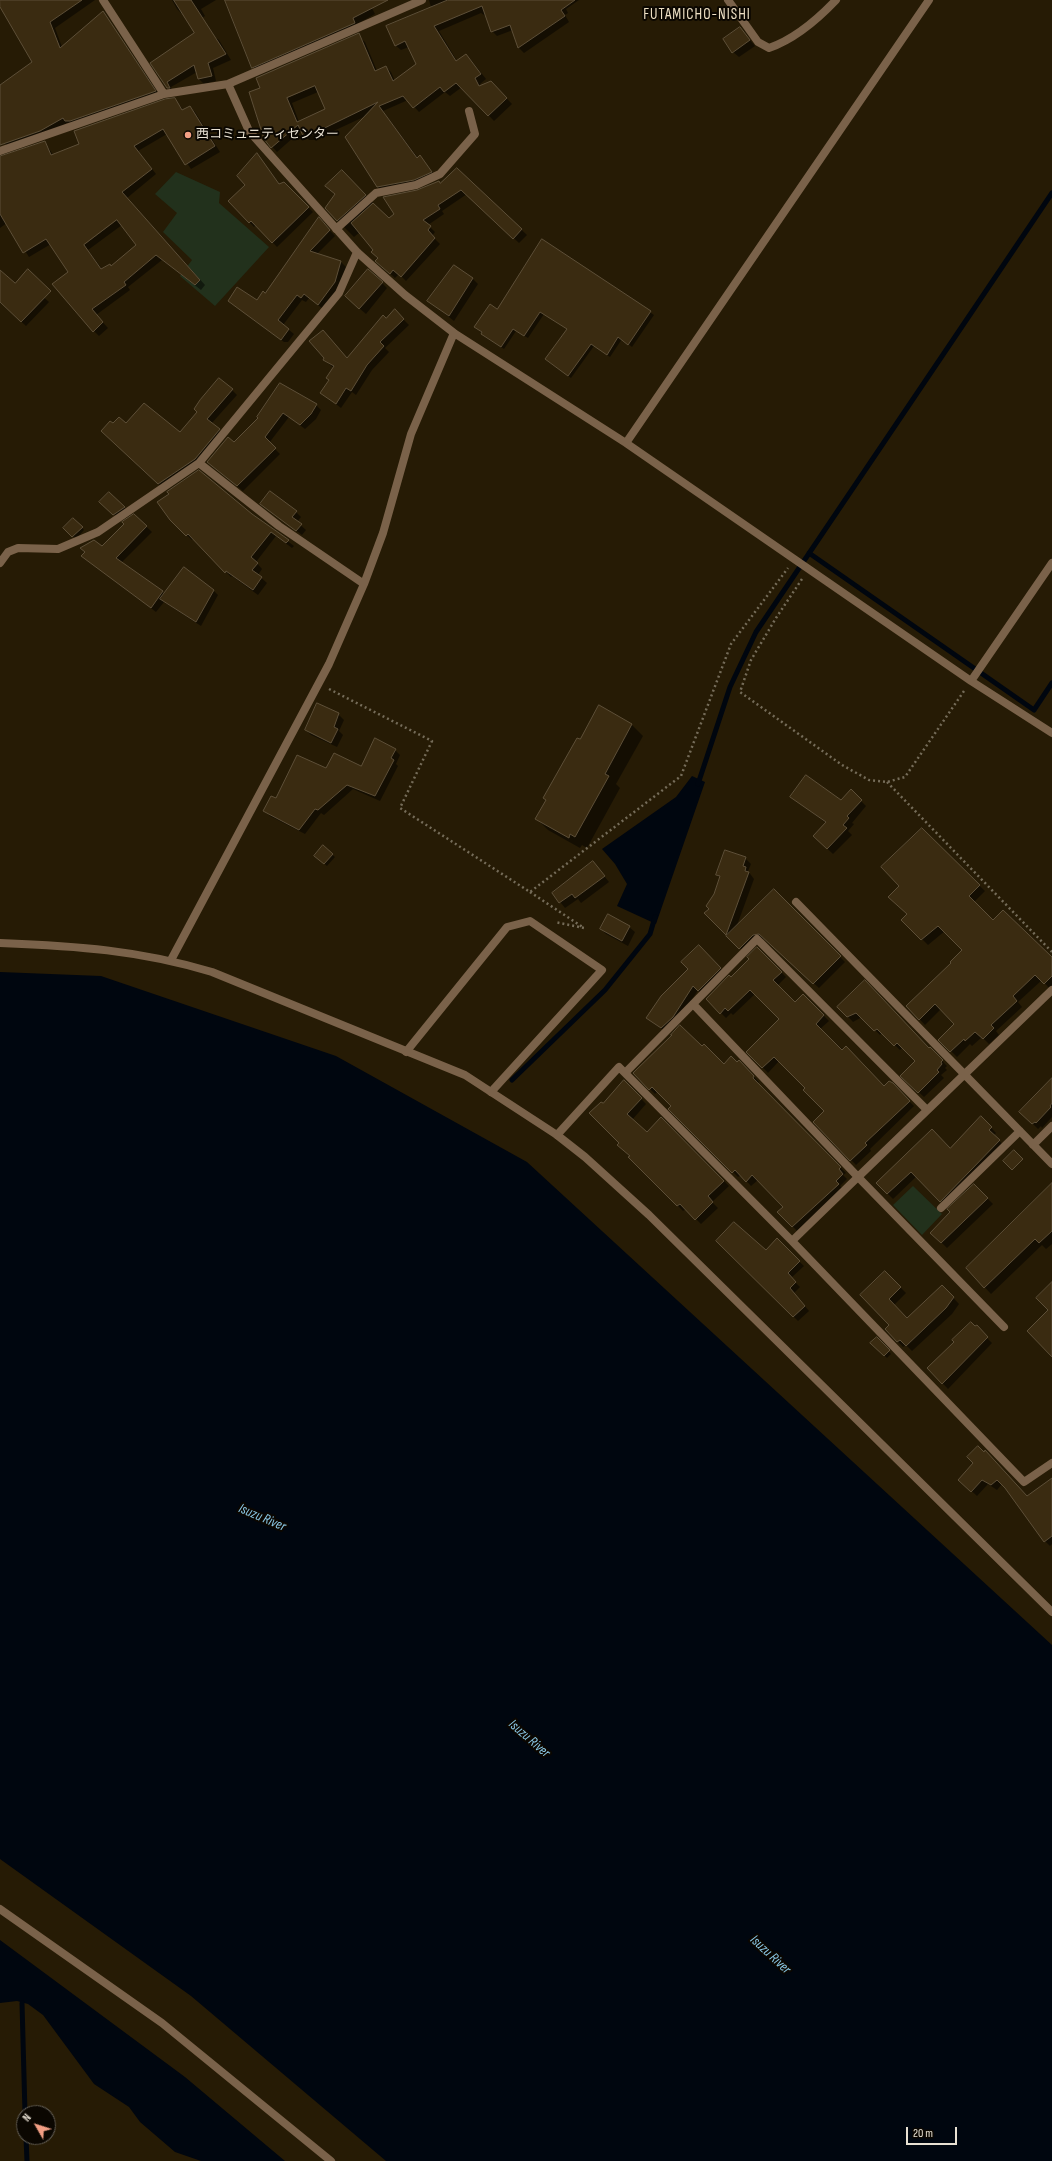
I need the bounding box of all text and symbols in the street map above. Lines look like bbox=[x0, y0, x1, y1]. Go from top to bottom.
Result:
district label: FUTAMICHO-NISHI bbox=[643, 6, 751, 24]
place label: 西コミュニティセンター bbox=[196, 127, 339, 143]
marker: 西コミュニティセンター bbox=[183, 130, 193, 140]
water label: Isuzu River bbox=[236, 1501, 288, 1535]
water label: Isuzu River bbox=[505, 1716, 553, 1762]
water label: Isuzu River bbox=[746, 1932, 794, 1978]
north arrow bbox=[16, 2105, 56, 2145]
text: N bbox=[20, 2111, 34, 2124]
scale bar bbox=[908, 2119, 959, 2145]
text: 20 m bbox=[913, 2126, 933, 2141]

